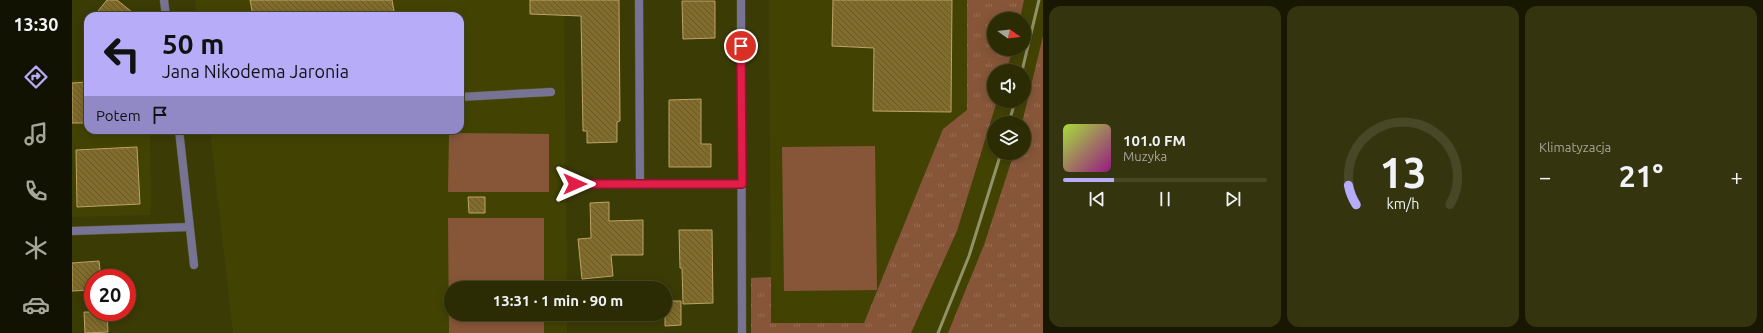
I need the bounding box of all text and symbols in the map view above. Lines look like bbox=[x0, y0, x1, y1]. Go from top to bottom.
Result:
north arrow bbox=[987, 12, 1031, 56]
map controls bbox=[987, 12, 1031, 160]
text: 13:30 bbox=[13, 14, 59, 34]
icon: left bbox=[96, 28, 148, 80]
text: 50 m bbox=[162, 28, 224, 59]
pin bbox=[724, 29, 758, 63]
icon: arrive bbox=[730, 35, 752, 57]
text: Jana Nikodema Jaronia bbox=[162, 61, 349, 81]
icon: directions bbox=[22, 63, 50, 91]
button: sound bbox=[987, 64, 1031, 108]
icon: arrive bbox=[149, 104, 171, 126]
text: Potem bbox=[96, 107, 141, 124]
button: layers bbox=[987, 116, 1031, 160]
icon: music bbox=[22, 120, 50, 148]
text: 101.0 FM bbox=[1123, 132, 1186, 149]
text: Klimatyzacja bbox=[1539, 140, 1611, 154]
text: 13 bbox=[1380, 148, 1426, 195]
text: Muzyka bbox=[1123, 149, 1167, 163]
text: 21° bbox=[1619, 159, 1663, 193]
position arrow bbox=[554, 163, 596, 205]
text: − bbox=[1539, 164, 1551, 189]
text: + bbox=[1731, 164, 1743, 189]
icon: phone bbox=[22, 177, 50, 205]
icon: previous bbox=[1086, 188, 1108, 210]
icon: pause bbox=[1154, 188, 1176, 210]
icon: next bbox=[1222, 188, 1244, 210]
text: km/h bbox=[1387, 195, 1419, 211]
icon: climate bbox=[22, 234, 50, 262]
speed limit sign: 20 bbox=[84, 269, 136, 321]
icon: car bbox=[22, 291, 50, 319]
text: 13:31 · 1 min · 90 m bbox=[493, 292, 623, 309]

